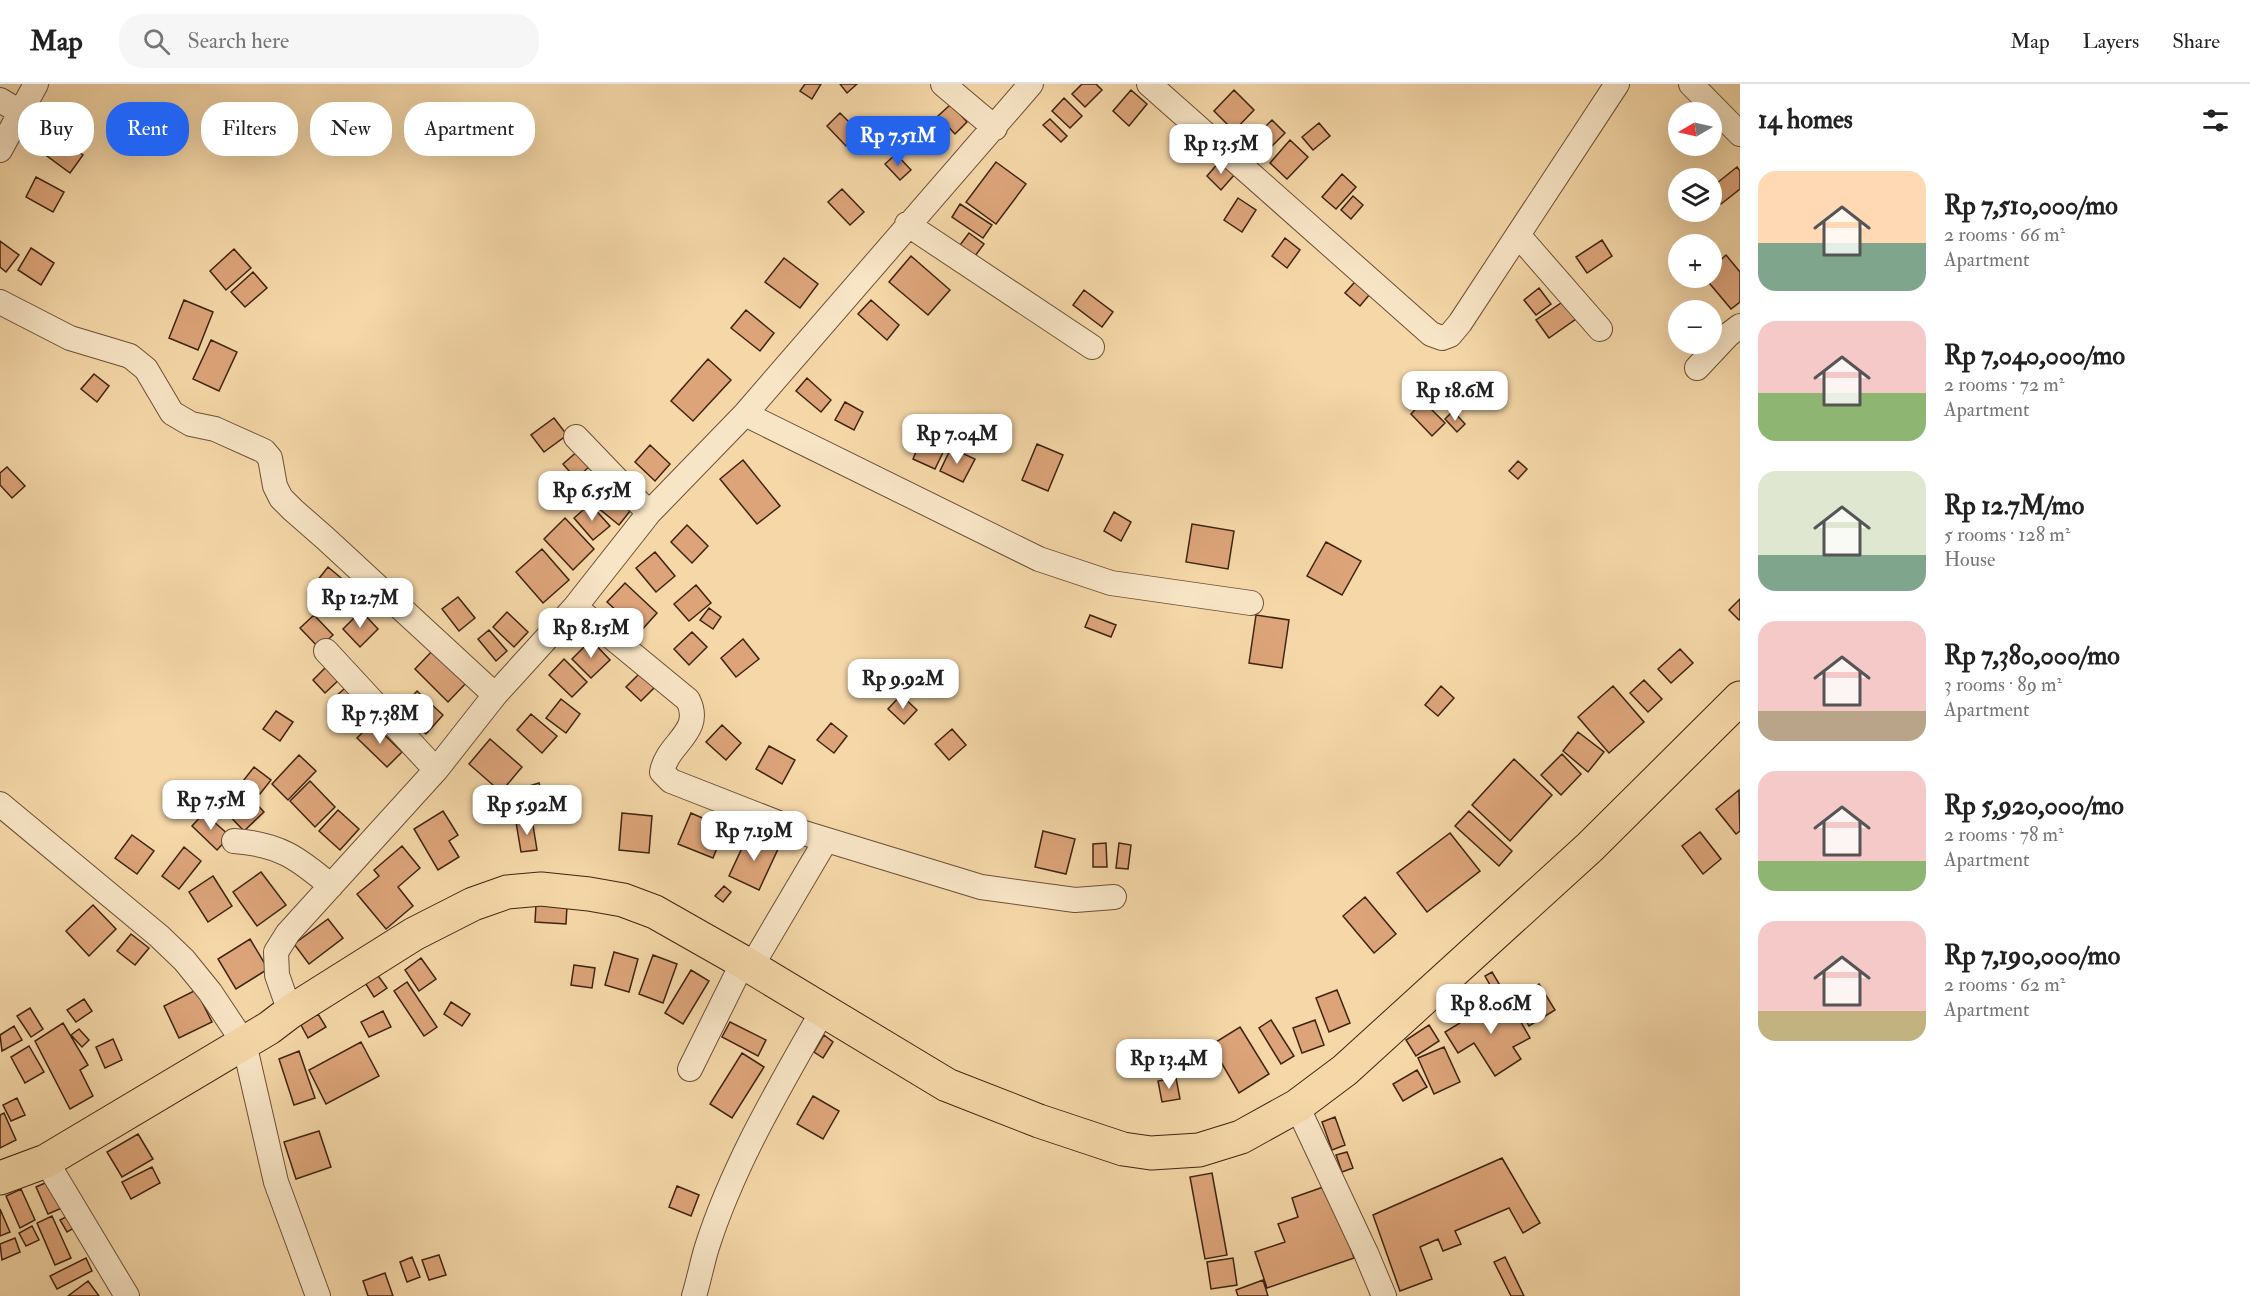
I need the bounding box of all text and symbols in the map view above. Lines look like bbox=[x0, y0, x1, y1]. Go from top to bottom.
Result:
search box bbox=[119, 14, 539, 68]
text: Map bbox=[30, 24, 83, 59]
icon: search bbox=[140, 25, 173, 58]
text: Search here bbox=[188, 27, 289, 55]
text: Map bbox=[2010, 28, 2050, 55]
text: Layers bbox=[2083, 28, 2139, 55]
text: Share bbox=[2172, 28, 2220, 55]
chip: Buy bbox=[18, 102, 94, 156]
chip: Rent bbox=[106, 102, 189, 156]
chip: Filters bbox=[201, 102, 298, 156]
chip: New bbox=[310, 102, 392, 156]
chip: Apartment bbox=[404, 102, 535, 156]
north arrow bbox=[1668, 102, 1722, 156]
map controls bbox=[1668, 102, 1722, 354]
text: 14 homes bbox=[1758, 104, 1853, 136]
icon: filters bbox=[2199, 104, 2232, 137]
pin: Rp 7.51M bbox=[836, 116, 960, 167]
text: Rp 7.51M bbox=[860, 123, 936, 148]
pin: Rp 13.5M bbox=[1159, 124, 1283, 175]
text: Rp 13.5M bbox=[1183, 131, 1259, 156]
button: layers bbox=[1668, 168, 1722, 222]
text: Rp 7,510,000/mo bbox=[1944, 190, 2118, 222]
icon: home bbox=[1806, 195, 1878, 267]
text: 2 rooms · 66 m² bbox=[1944, 222, 2065, 247]
button: + bbox=[1668, 234, 1722, 288]
text: Apartment bbox=[1944, 247, 2029, 272]
button: − bbox=[1668, 300, 1722, 354]
text: Rp 7,040,000/mo bbox=[1944, 340, 2125, 372]
icon: home bbox=[1806, 345, 1878, 417]
pin: Rp 18.6M bbox=[1393, 371, 1517, 422]
text: 2 rooms · 72 m² bbox=[1944, 372, 2064, 397]
text: Rp 18.6M bbox=[1416, 378, 1494, 403]
text: Apartment bbox=[1944, 397, 2029, 422]
pin: Rp 7.04M bbox=[895, 414, 1019, 465]
text: Rp 7.04M bbox=[916, 421, 998, 446]
pin: Rp 6.55M bbox=[530, 471, 654, 522]
text: Rp 6.55M bbox=[552, 478, 632, 503]
text: Rp 12.7M/mo bbox=[1944, 490, 2084, 522]
icon: home bbox=[1806, 495, 1878, 567]
text: 5 rooms · 128 m² bbox=[1944, 522, 2070, 547]
text: House bbox=[1944, 547, 1995, 572]
pin: Rp 12.7M bbox=[298, 578, 422, 629]
text: Rp 12.7M bbox=[321, 585, 399, 610]
pin: Rp 8.15M bbox=[529, 608, 653, 659]
text: Rp 8.15M bbox=[552, 615, 630, 640]
text: Rp 7,380,000/mo bbox=[1944, 640, 2120, 672]
icon: home bbox=[1806, 645, 1878, 717]
pin: Rp 9.92M bbox=[841, 659, 965, 710]
text: Rp 9.92M bbox=[862, 666, 944, 691]
text: 3 rooms · 89 m² bbox=[1944, 672, 2062, 697]
pin: Rp 7.38M bbox=[318, 694, 442, 745]
text: Apartment bbox=[1944, 697, 2029, 722]
text: Rp 7.38M bbox=[341, 701, 419, 726]
pin: Rp 7.5M bbox=[156, 780, 266, 831]
pin: Rp 5.92M bbox=[465, 785, 589, 836]
text: Rp 7.5M bbox=[176, 787, 246, 812]
text: Rp 5,920,000/mo bbox=[1944, 790, 2124, 822]
text: Rp 5.92M bbox=[487, 792, 567, 817]
icon: home bbox=[1806, 795, 1878, 867]
pin: Rp 7.19M bbox=[692, 811, 816, 862]
text: Rp 7.19M bbox=[715, 818, 793, 843]
text: 2 rooms · 78 m² bbox=[1944, 822, 2064, 847]
text: Apartment bbox=[1944, 847, 2029, 872]
text: Rp 7,190,000/mo bbox=[1944, 940, 2120, 972]
icon: home bbox=[1806, 945, 1878, 1017]
text: 2 rooms · 62 m² bbox=[1944, 972, 2065, 997]
pin: Rp 8.06M bbox=[1429, 984, 1553, 1035]
text: Rp 8.06M bbox=[1450, 991, 1532, 1016]
text: Apartment bbox=[1944, 997, 2029, 1022]
pin: Rp 13.4M bbox=[1107, 1039, 1231, 1090]
text: Rp 13.4M bbox=[1130, 1046, 1208, 1071]

